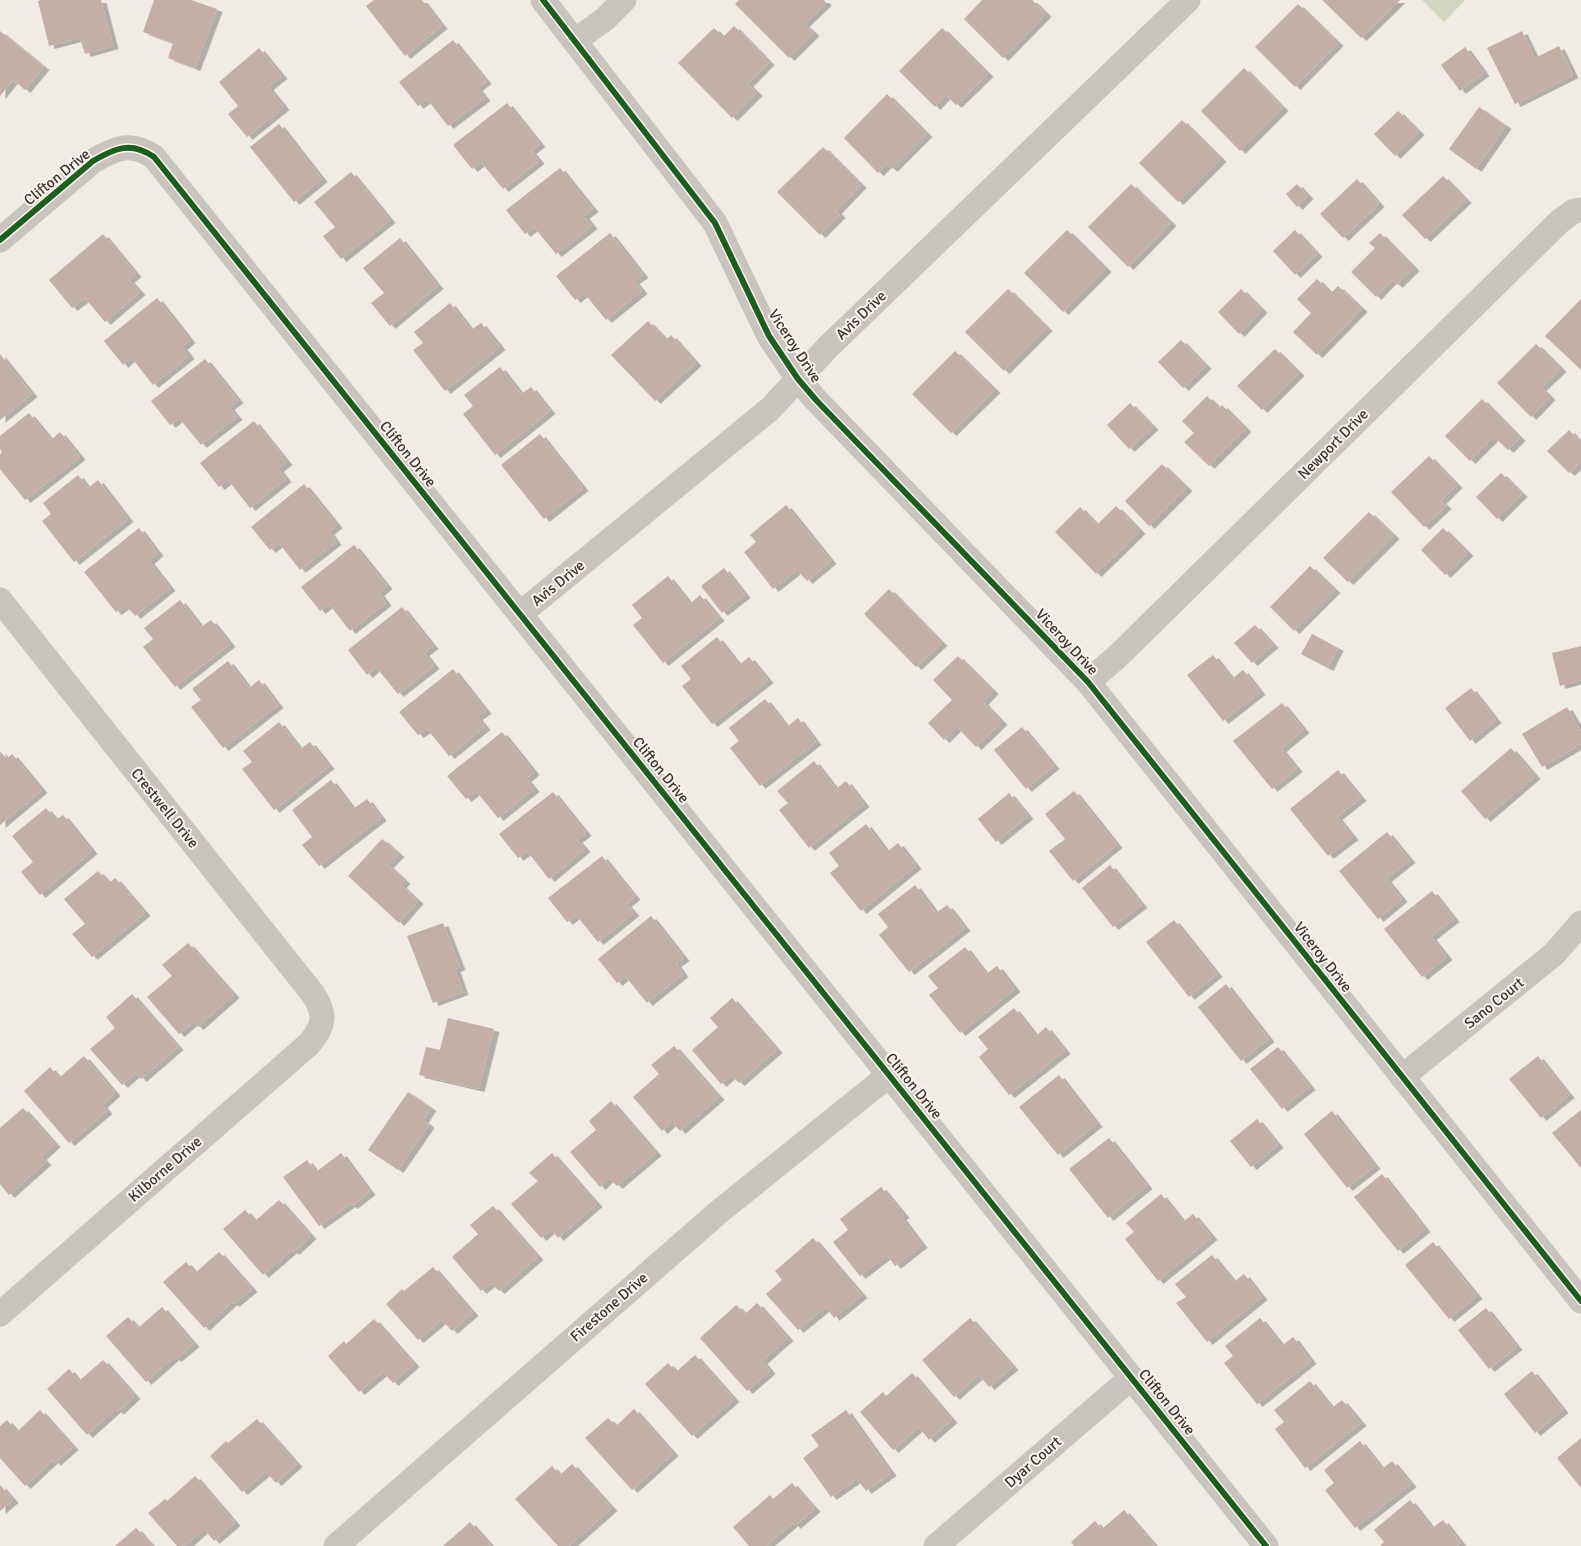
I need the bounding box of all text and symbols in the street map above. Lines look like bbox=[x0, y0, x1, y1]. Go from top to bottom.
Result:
street label: Clifton Drive bbox=[20, 145, 94, 209]
street label: Avis Drive bbox=[832, 287, 890, 343]
street label: Viceroy Drive bbox=[765, 306, 825, 386]
street label: Newport Drive bbox=[1294, 405, 1372, 483]
street label: Clifton Drive bbox=[376, 417, 440, 491]
street label: Avis Drive bbox=[528, 556, 588, 610]
street label: Viceroy Drive bbox=[1032, 605, 1102, 679]
street label: Clifton Drive bbox=[629, 733, 693, 807]
street label: Crestwell Drive bbox=[127, 764, 203, 852]
street label: Viceroy Drive bbox=[1290, 918, 1356, 996]
street label: Sano Court bbox=[1461, 974, 1527, 1032]
street label: Clifton Drive bbox=[882, 1049, 946, 1123]
street label: Kilborne Drive bbox=[125, 1132, 205, 1206]
street label: Firestone Drive bbox=[567, 1269, 651, 1345]
street label: Clifton Drive bbox=[1135, 1365, 1199, 1439]
street label: Dyar Court bbox=[1001, 1433, 1065, 1491]

